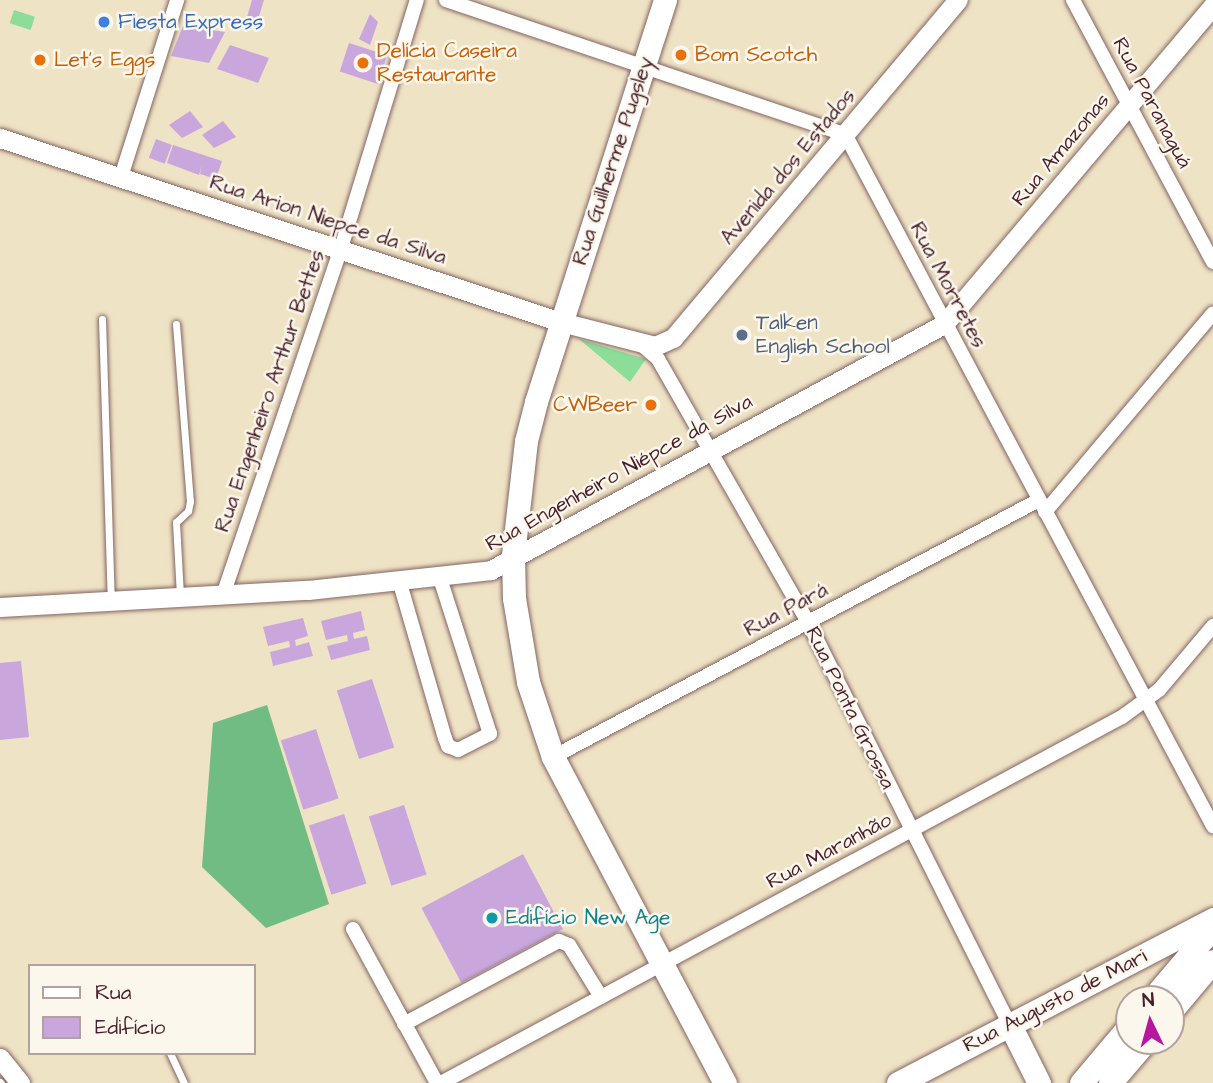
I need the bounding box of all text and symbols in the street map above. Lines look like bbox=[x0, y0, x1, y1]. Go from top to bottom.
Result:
place label: Fiesta Express bbox=[118, 9, 263, 35]
marker: Fiesta Express bbox=[96, 14, 112, 30]
street label: Rua Paranaguá bbox=[1107, 33, 1197, 173]
place label: Delícia Caseira Restaurante bbox=[377, 38, 517, 88]
place label: Bom Scotch bbox=[695, 42, 817, 68]
place label: Let's Eggs bbox=[54, 47, 155, 73]
marker: Bom Scotch bbox=[673, 47, 689, 63]
marker: Let's Eggs bbox=[32, 52, 48, 68]
street label: Rua Guilherme Pugsley bbox=[567, 54, 659, 268]
marker: Delícia Caseira Restaurante bbox=[355, 55, 371, 71]
street label: Avenida dos Estados bbox=[715, 84, 861, 250]
street label: Rua Amazonas bbox=[1007, 89, 1115, 211]
street label: Rua Arion Niepce da Silva bbox=[206, 170, 450, 270]
street label: Rua Morretes bbox=[904, 218, 992, 352]
street label: Rua Engenheiro Arthur Bettes bbox=[210, 247, 330, 535]
place label: Talken English School bbox=[756, 310, 890, 360]
marker: Talken English School bbox=[734, 327, 750, 343]
street label: Rua Engenheiro Niépce da Silva bbox=[481, 389, 757, 557]
place label: CWBeer bbox=[553, 392, 637, 418]
marker: CWBeer bbox=[643, 397, 659, 413]
street label: Rua Pará bbox=[740, 577, 832, 643]
street label: Rua Ponta Grossa bbox=[800, 623, 900, 793]
street label: Rua Maranhão bbox=[762, 807, 896, 895]
place label: Edifício New Age bbox=[506, 905, 670, 931]
marker: Edifício New Age bbox=[484, 910, 500, 926]
street label: Rua Augusto de Mari bbox=[959, 944, 1151, 1058]
legend bbox=[28, 964, 256, 1055]
text: Rua bbox=[95, 978, 131, 1007]
north arrow bbox=[1115, 985, 1185, 1055]
text: N bbox=[1141, 987, 1155, 1015]
text: Edifício bbox=[95, 1013, 165, 1042]

